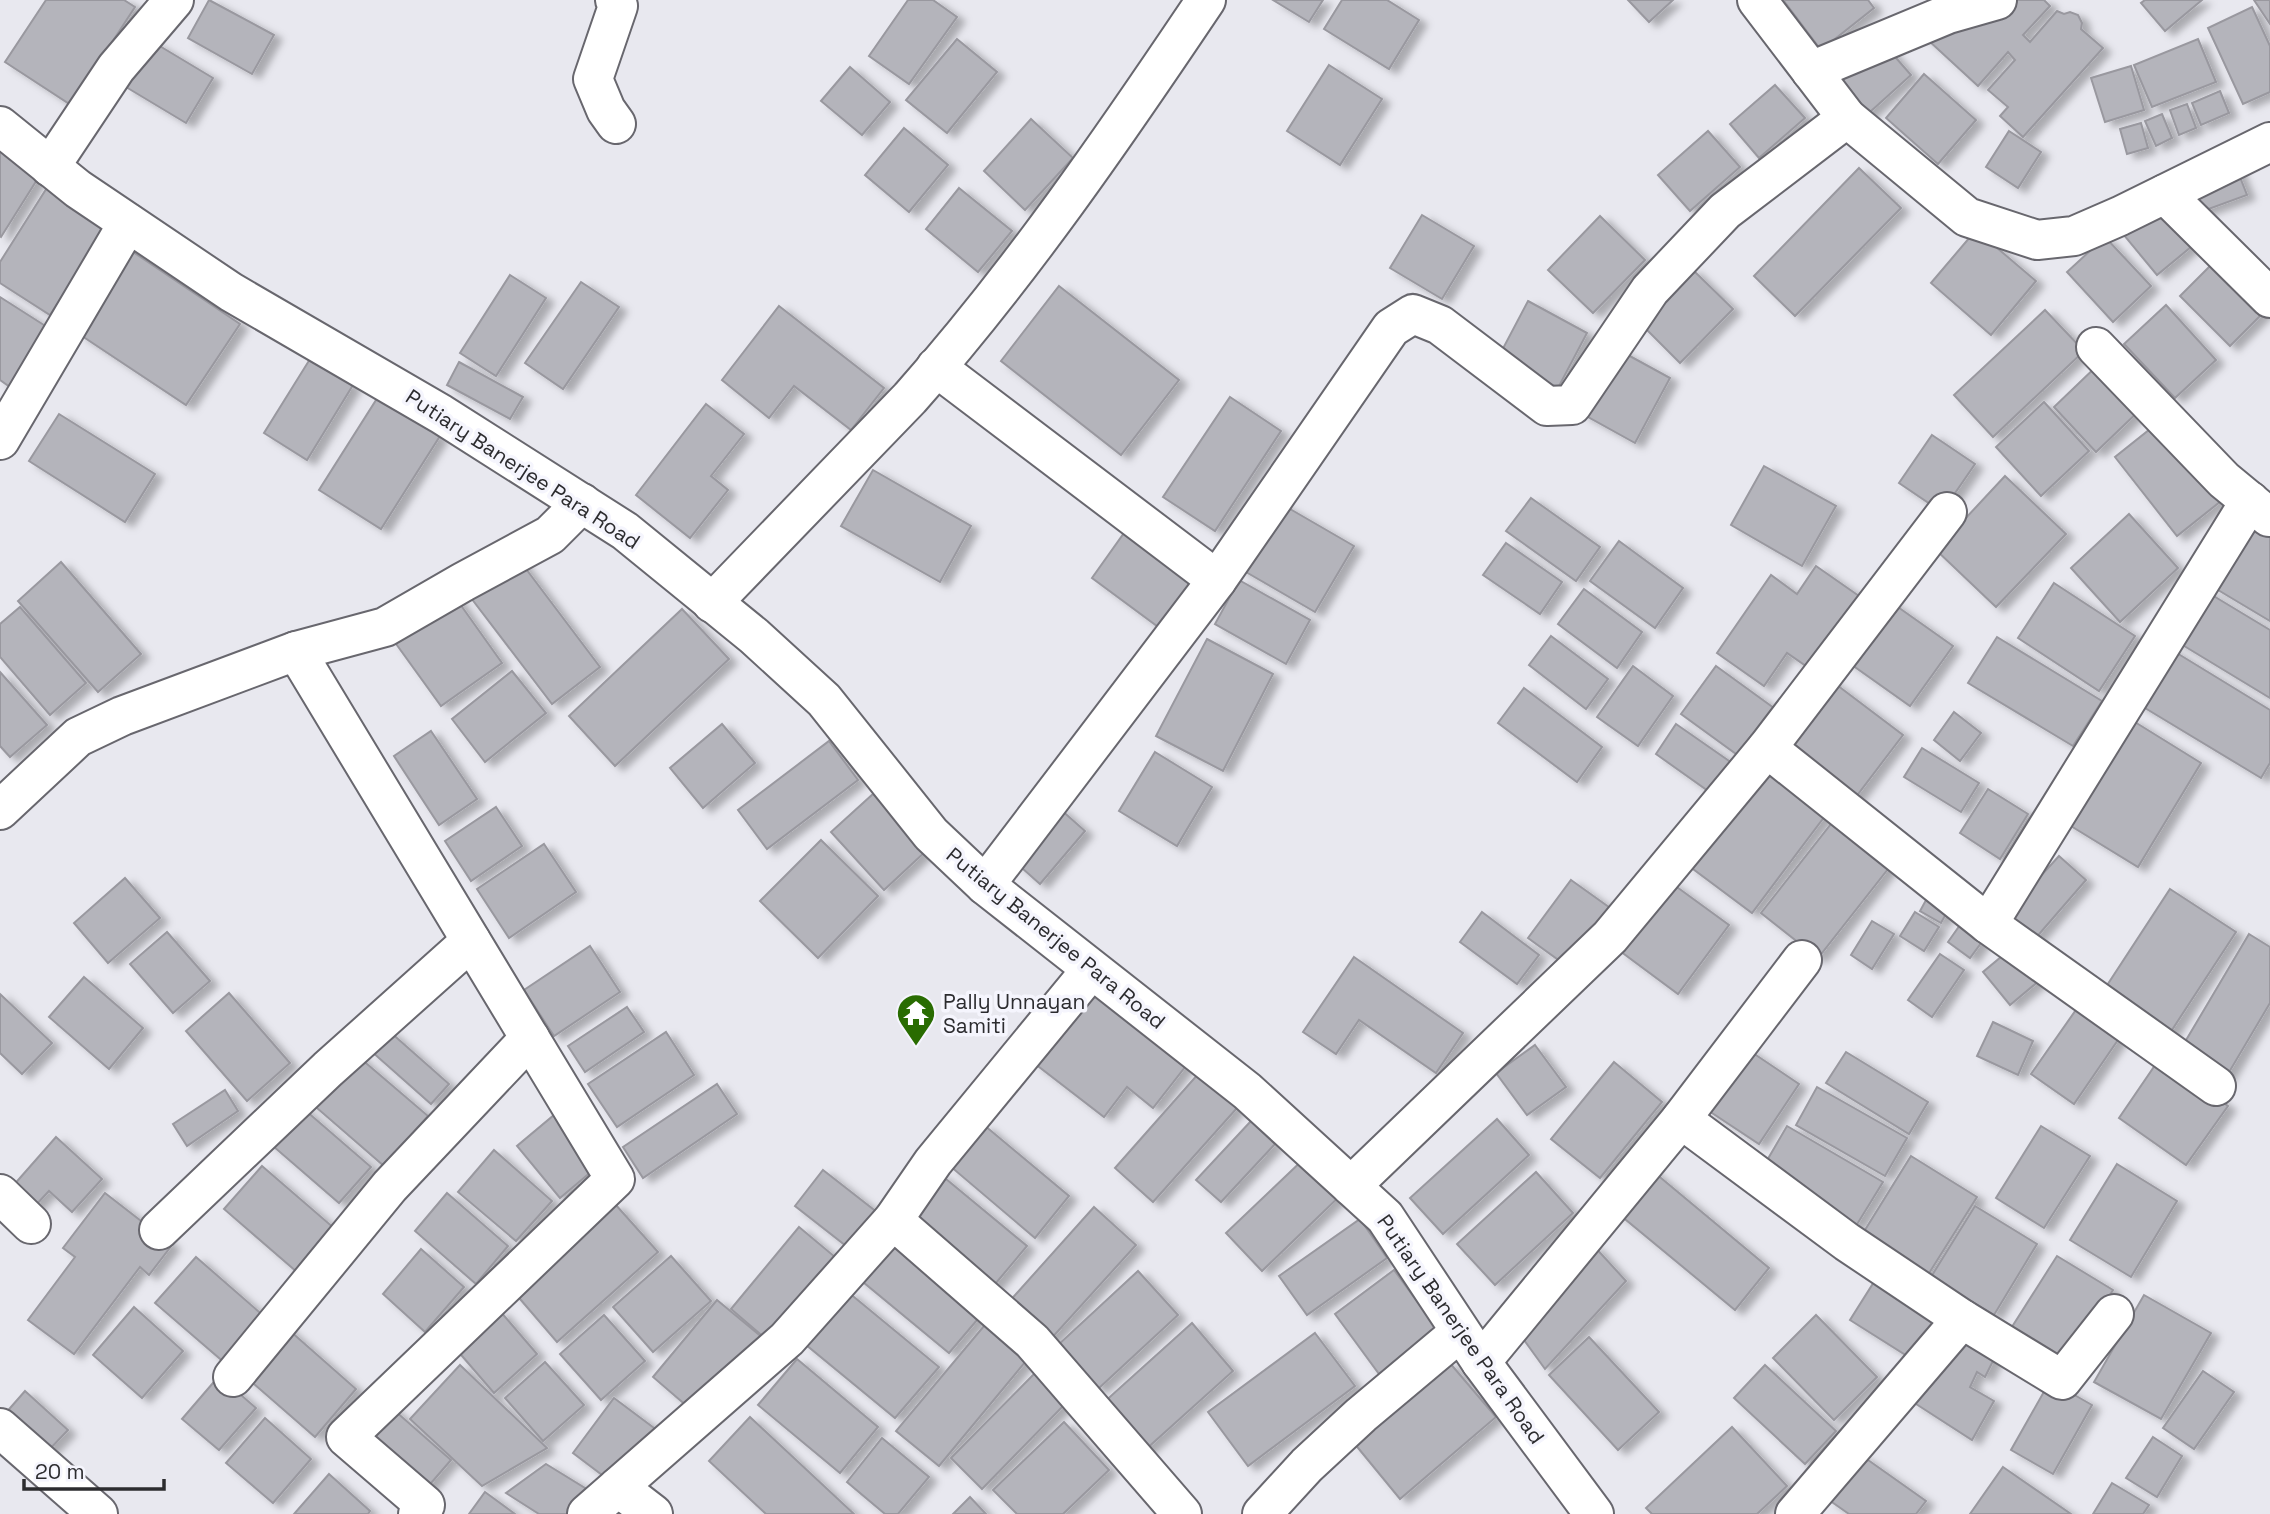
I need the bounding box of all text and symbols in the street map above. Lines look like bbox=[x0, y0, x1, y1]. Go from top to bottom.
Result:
street label: Putiary Banerjee Para Road bbox=[401, 383, 645, 555]
street label: Putiary Banerjee Para Road bbox=[941, 841, 1171, 1035]
place label: Pally Unnayan Samiti bbox=[943, 988, 1085, 1039]
temple icon: Pally Unnayan Samiti bbox=[895, 992, 937, 1047]
street label: Putiary Banerjee Para Road bbox=[1371, 1209, 1551, 1449]
scale bar bbox=[24, 1448, 164, 1492]
text: 20 m bbox=[35, 1458, 85, 1485]

